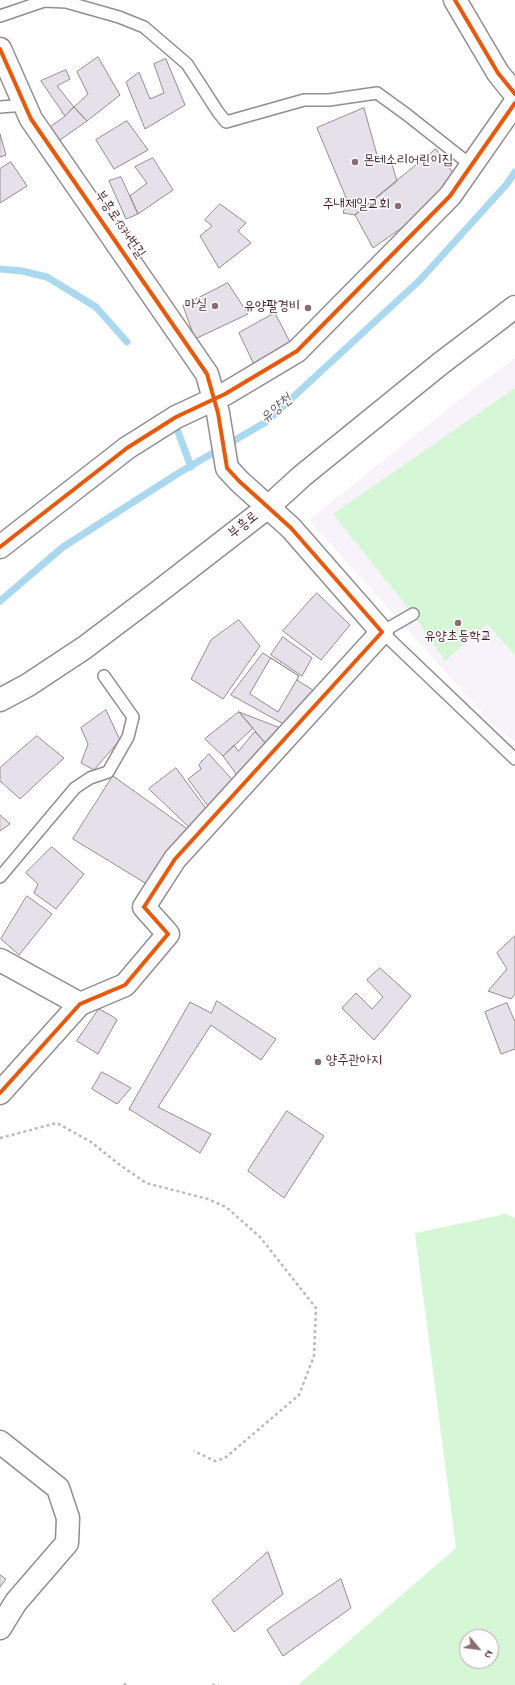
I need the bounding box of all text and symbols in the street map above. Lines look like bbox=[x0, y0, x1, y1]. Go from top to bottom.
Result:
place label: 몬테소리어린이집 bbox=[363, 154, 453, 170]
marker: 몬테소리어린이집 bbox=[350, 157, 360, 167]
street label: 부흥로1374번길 bbox=[90, 188, 148, 262]
place label: 주내제일교회 bbox=[322, 198, 390, 214]
marker: 주내제일교회 bbox=[393, 201, 403, 211]
place label: 마실 bbox=[184, 298, 207, 314]
place label: 유양팔경비 bbox=[244, 300, 300, 316]
marker: 마실 bbox=[210, 301, 220, 311]
marker: 유양팔경비 bbox=[303, 303, 313, 313]
water label: 유양천 bbox=[257, 391, 297, 429]
street label: 부흥로 bbox=[226, 509, 262, 543]
marker: 유양초등학교 bbox=[453, 618, 463, 628]
place label: 유양초등학교 bbox=[424, 630, 492, 646]
place label: 양주관아지 bbox=[326, 1054, 382, 1070]
marker: 양주관아지 bbox=[313, 1057, 323, 1067]
north arrow bbox=[459, 1629, 499, 1669]
text: N bbox=[480, 1647, 497, 1661]

